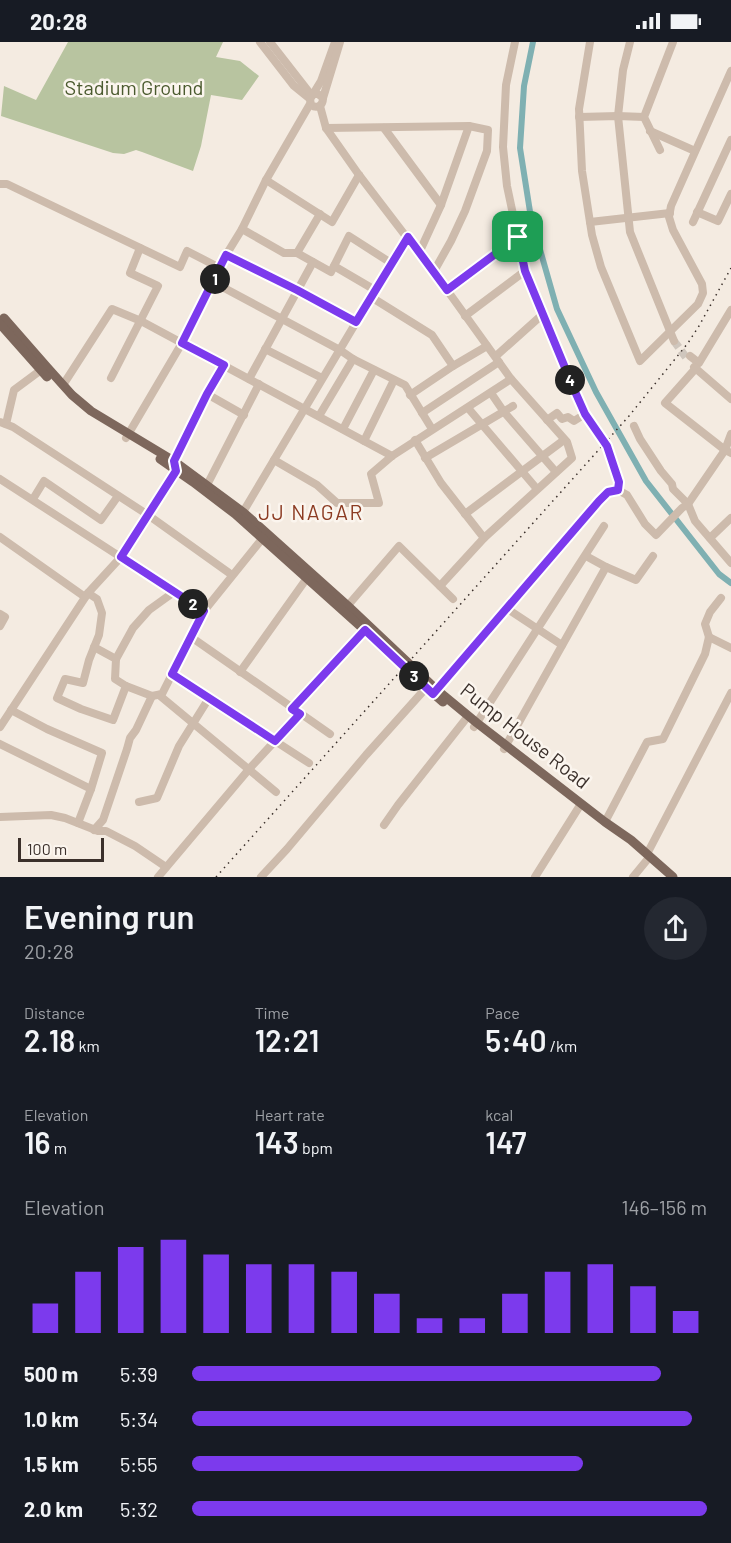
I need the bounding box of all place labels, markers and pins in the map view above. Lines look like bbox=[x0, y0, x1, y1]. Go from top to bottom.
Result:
pin bbox=[492, 211, 543, 262]
pin: 1 bbox=[200, 264, 230, 294]
pin: 4 bbox=[555, 365, 585, 395]
pin: 2 bbox=[178, 589, 208, 619]
pin: 3 bbox=[399, 661, 429, 691]

